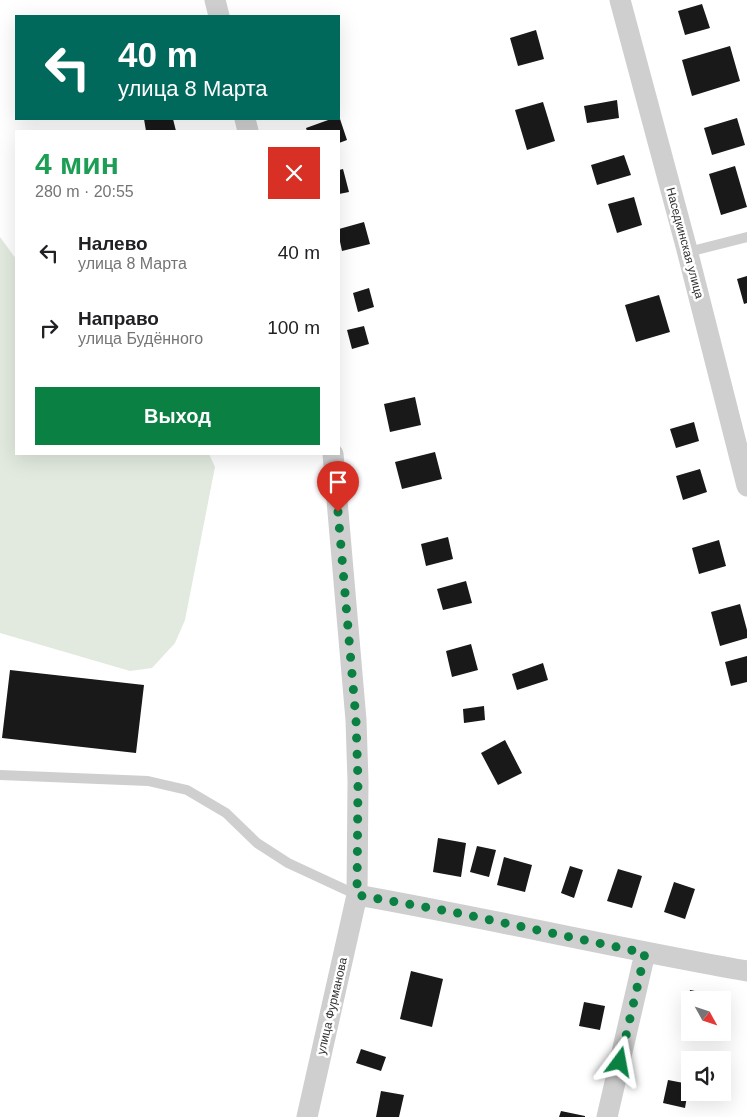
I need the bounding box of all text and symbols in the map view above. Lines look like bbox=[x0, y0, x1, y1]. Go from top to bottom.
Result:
icon: left bbox=[35, 35, 100, 100]
text: 40 m bbox=[118, 35, 198, 74]
text: улица 8 Марта bbox=[118, 76, 268, 101]
text: 4 мин bbox=[35, 147, 119, 180]
button: close bbox=[268, 147, 320, 199]
text: 280 m · 20:55 bbox=[35, 183, 134, 200]
street label: Наседкинская улица bbox=[663, 186, 707, 300]
text: Налево bbox=[78, 233, 148, 254]
icon: left bbox=[35, 239, 63, 267]
text: 40 m bbox=[278, 242, 320, 263]
text: улица 8 Марта bbox=[78, 255, 187, 272]
text: Направо bbox=[78, 308, 159, 329]
icon: right bbox=[35, 314, 63, 342]
text: 100 m bbox=[267, 317, 320, 338]
text: улица Будённого bbox=[78, 330, 203, 347]
button: Выход bbox=[35, 387, 320, 445]
pin bbox=[317, 461, 359, 512]
icon: arrive bbox=[324, 468, 352, 496]
street label: улица Фурманова bbox=[314, 956, 350, 1056]
north arrow bbox=[681, 991, 731, 1041]
map controls bbox=[681, 991, 731, 1101]
position arrow bbox=[593, 1035, 645, 1087]
button: sound bbox=[681, 1051, 731, 1101]

